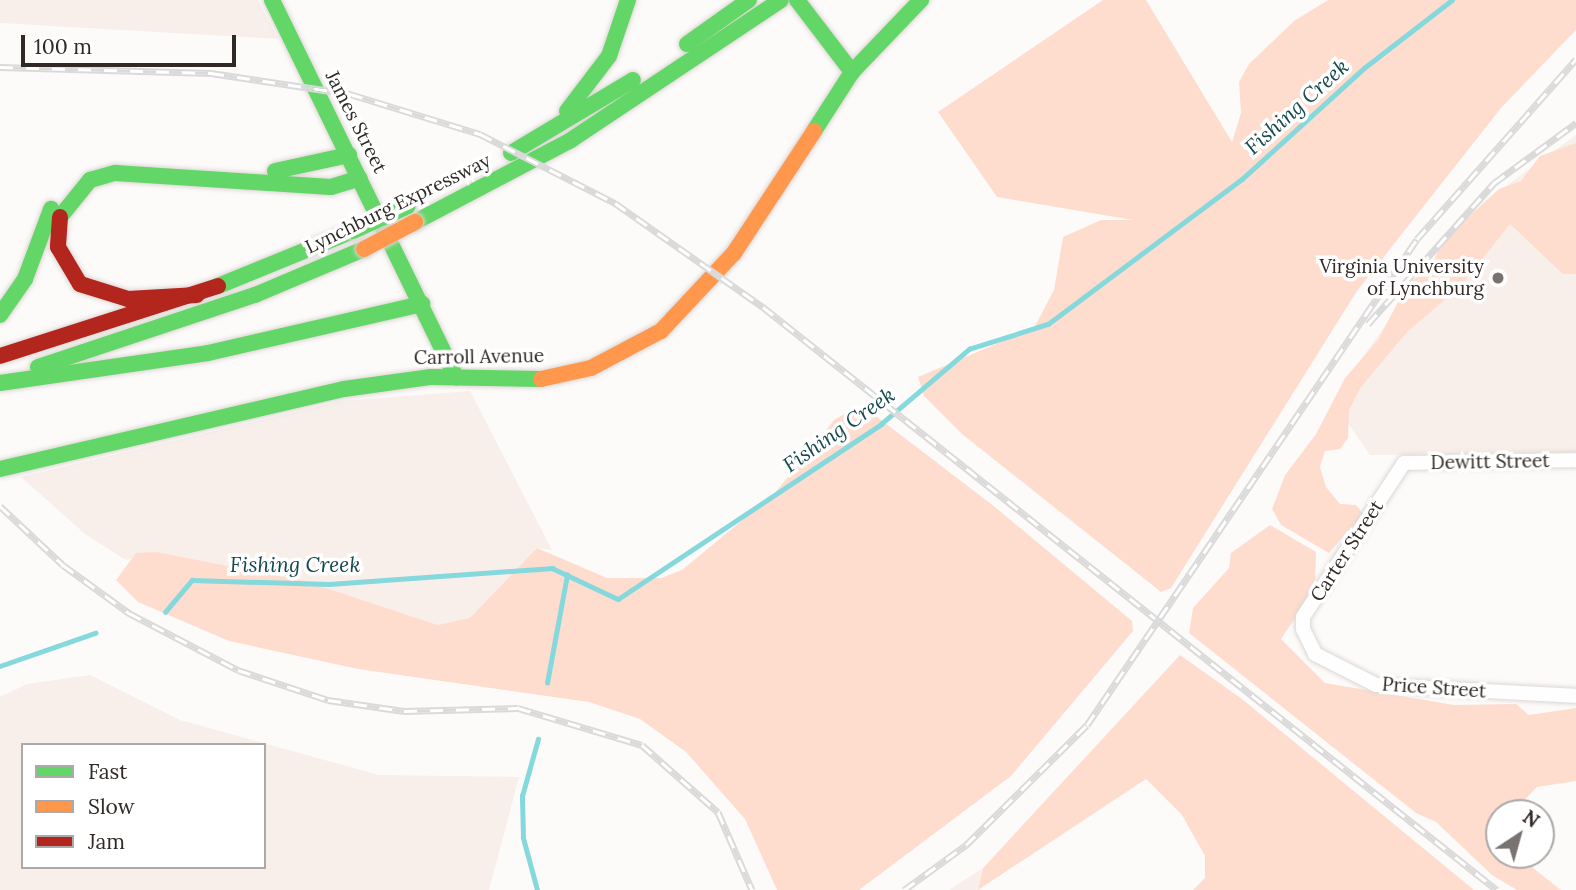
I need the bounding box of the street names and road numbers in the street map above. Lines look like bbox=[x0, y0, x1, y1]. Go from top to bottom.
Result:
street label: James Street bbox=[321, 67, 391, 177]
street label: Lynchburg Expressway bbox=[302, 149, 494, 259]
street label: Carroll Avenue bbox=[414, 344, 544, 370]
street label: Dewitt Street bbox=[1430, 450, 1550, 474]
street label: Carter Street bbox=[1306, 496, 1388, 606]
street label: Price Street bbox=[1381, 673, 1487, 703]

